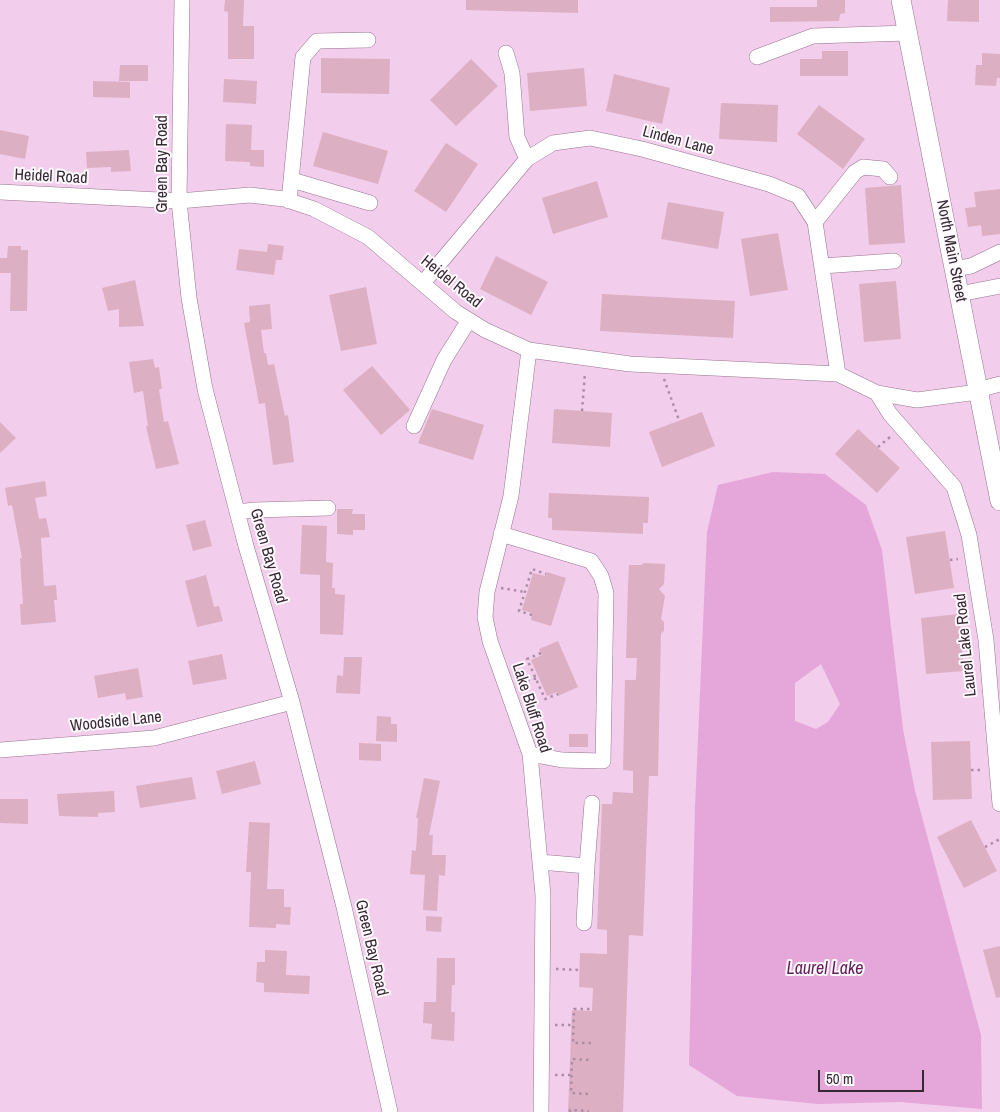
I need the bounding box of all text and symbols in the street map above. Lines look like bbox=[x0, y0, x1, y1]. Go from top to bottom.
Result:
street label: Green Bay Road bbox=[153, 115, 173, 213]
street label: Linden Lane bbox=[640, 122, 716, 160]
street label: Heidel Road bbox=[14, 166, 88, 188]
street label: North Main Street bbox=[932, 198, 970, 304]
street label: Heidel Road bbox=[417, 252, 485, 312]
street label: Green Bay Road bbox=[245, 506, 291, 606]
street label: Laurel Lake Road bbox=[951, 592, 981, 698]
street label: Lake Bluff Road bbox=[507, 661, 555, 755]
street label: Woodside Lane bbox=[69, 708, 163, 736]
street label: Green Bay Road bbox=[351, 898, 391, 998]
water label: Laurel Lake bbox=[786, 958, 864, 980]
scale bar bbox=[820, 1060, 926, 1092]
text: 50 m bbox=[826, 1068, 853, 1089]

